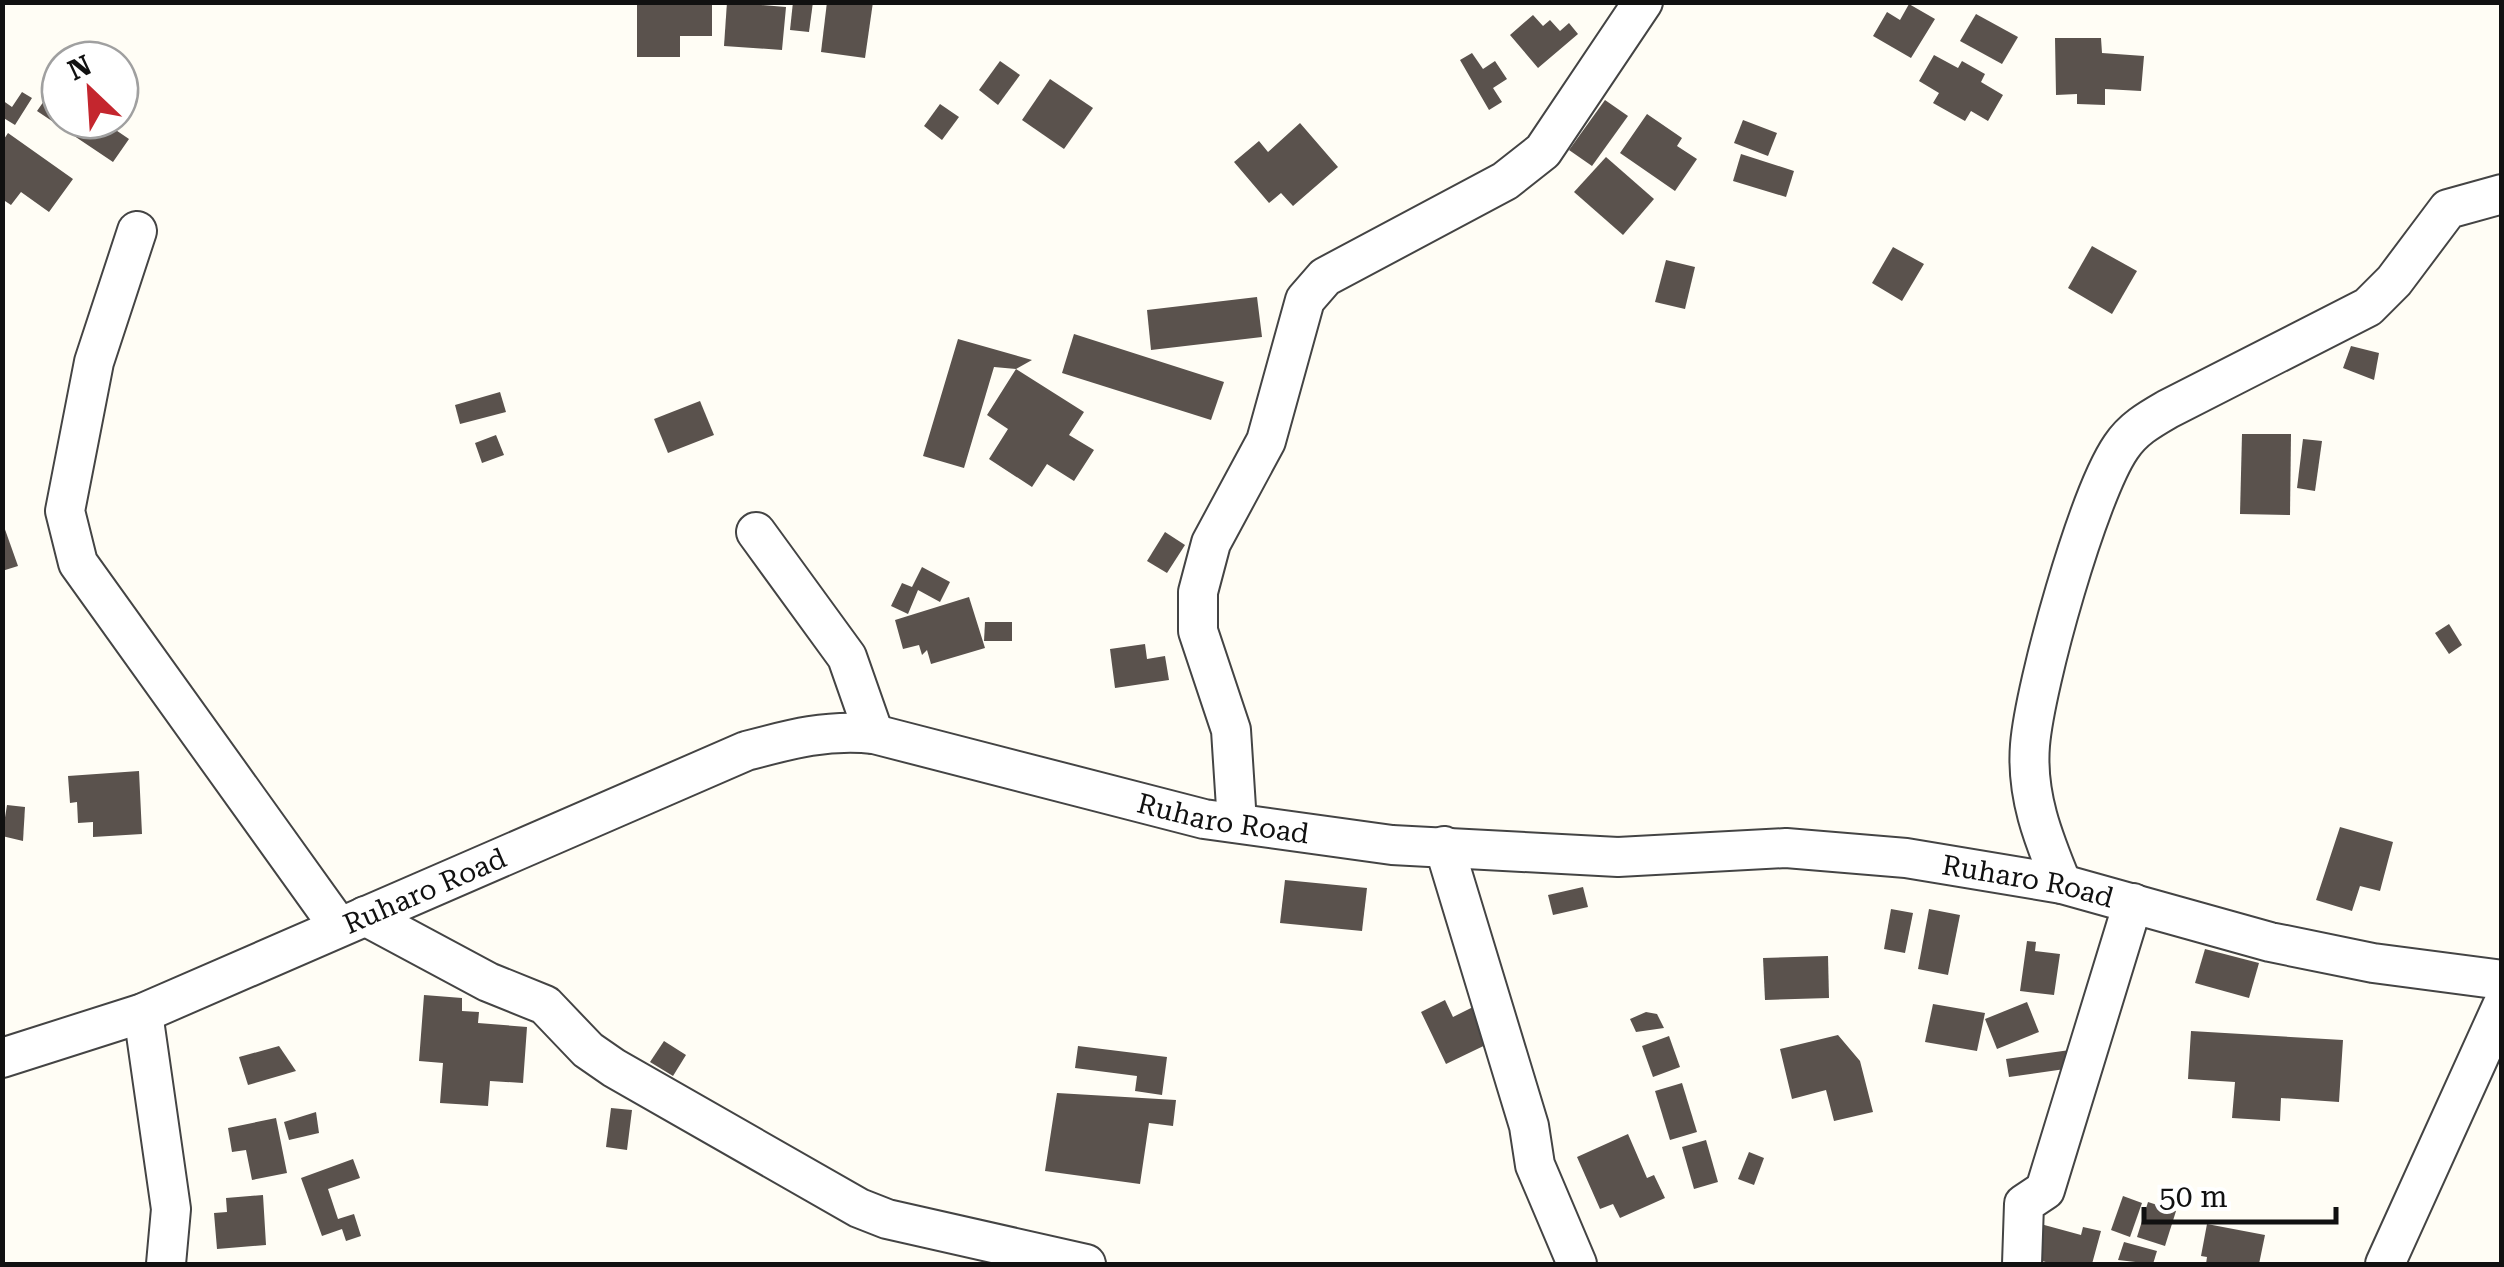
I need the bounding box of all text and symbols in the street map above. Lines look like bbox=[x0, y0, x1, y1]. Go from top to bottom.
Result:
north arrow bbox=[40, 40, 140, 140]
text: N bbox=[63, 48, 96, 87]
street label: Ruharo Road bbox=[1134, 786, 1311, 850]
street label: Ruharo Road bbox=[338, 841, 511, 940]
street label: Ruharo Road bbox=[1940, 848, 2117, 914]
scale bar bbox=[2144, 1162, 2336, 1224]
text: 50 m bbox=[2159, 1179, 2228, 1214]

